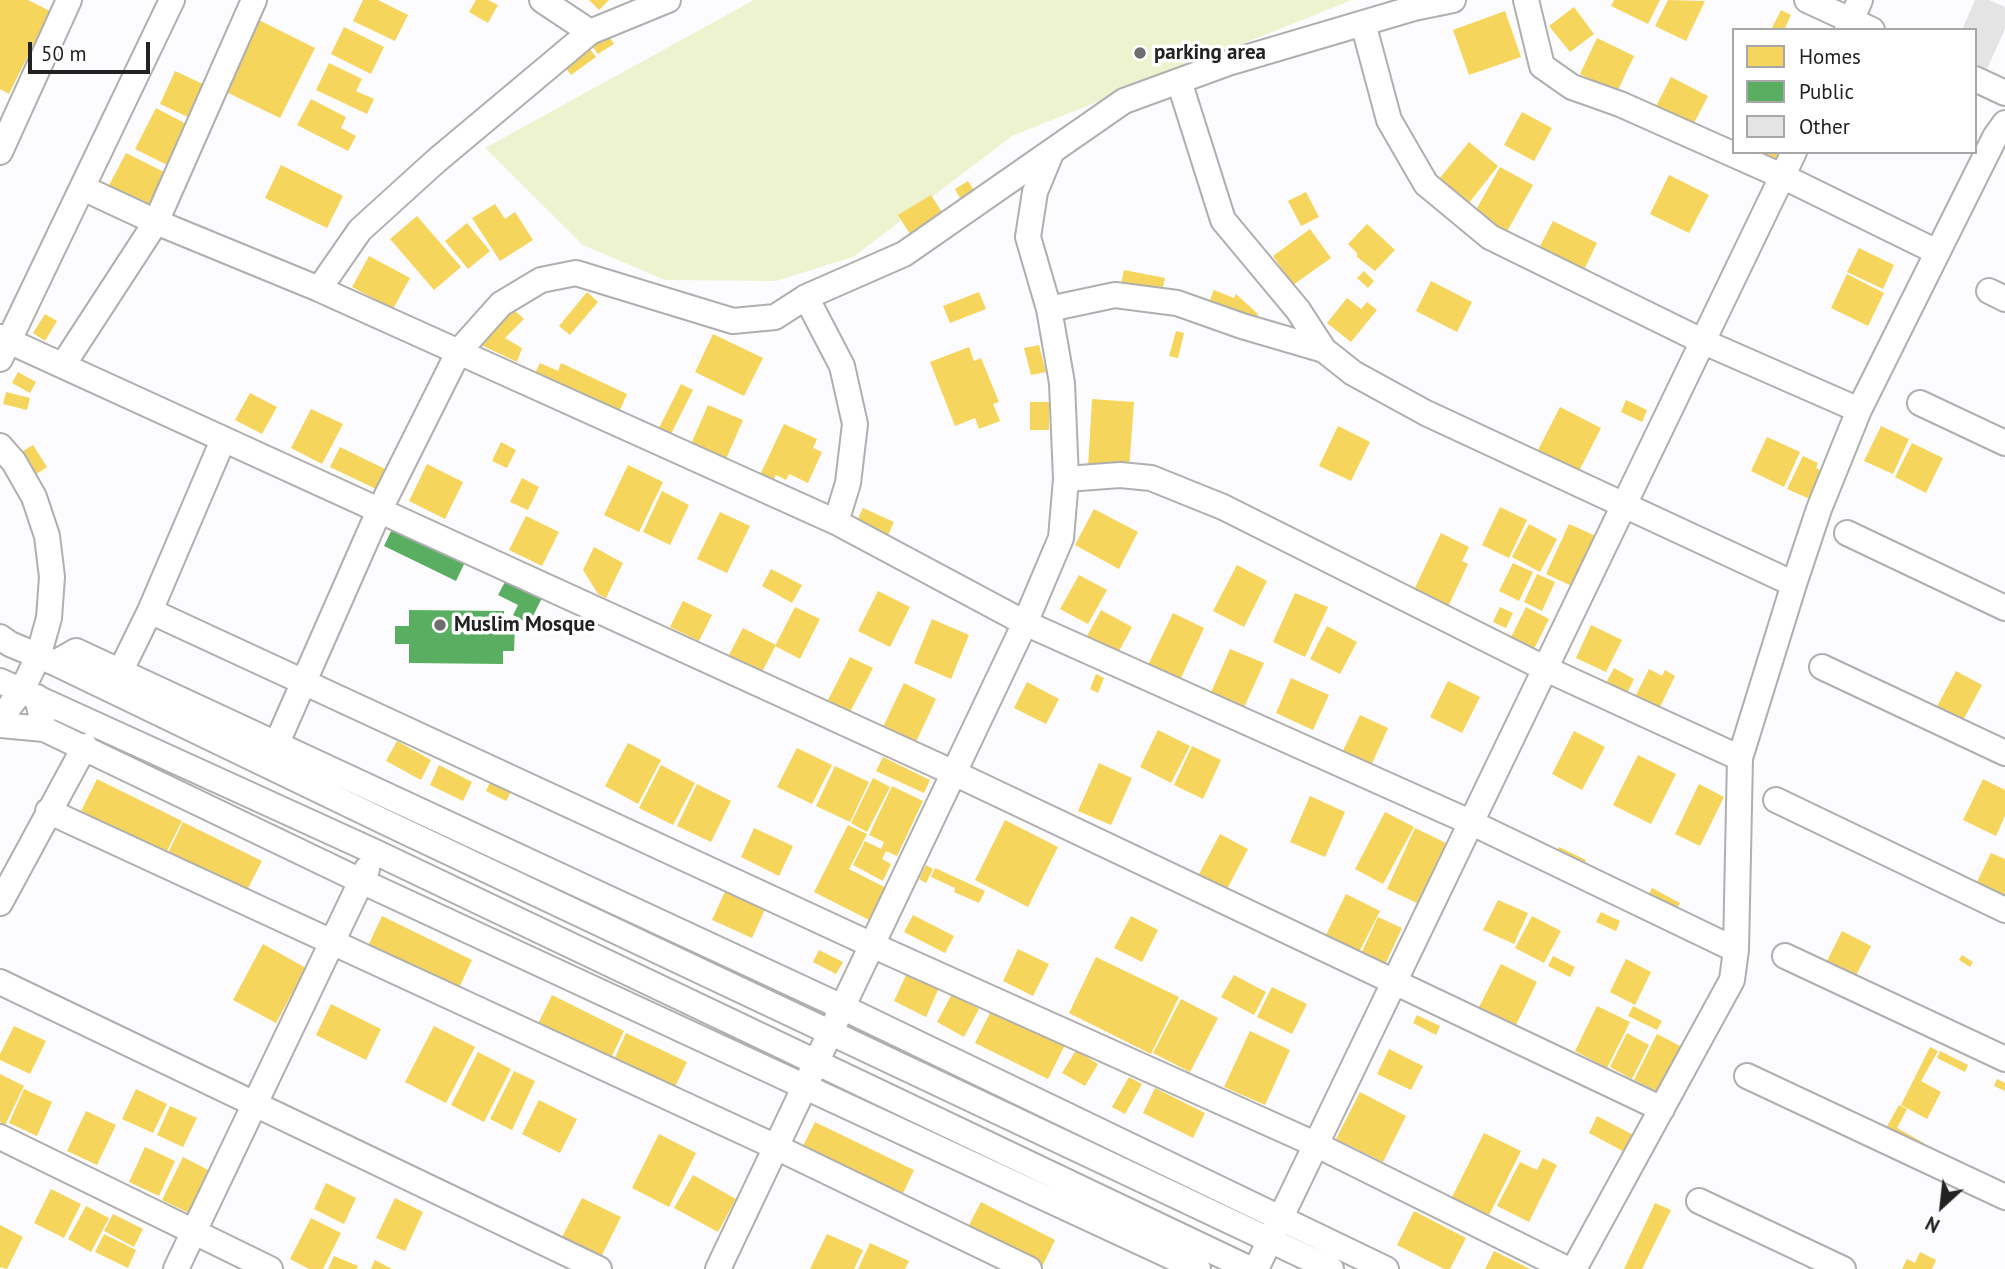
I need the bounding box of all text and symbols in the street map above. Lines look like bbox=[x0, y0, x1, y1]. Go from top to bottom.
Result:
scale bar bbox=[32, 28, 154, 72]
legend bbox=[1732, 28, 1977, 154]
text: 50 m bbox=[41, 40, 87, 67]
place label: parking area bbox=[1154, 40, 1266, 66]
text: Homes bbox=[1799, 43, 1861, 70]
marker: parking area bbox=[1132, 45, 1148, 61]
text: Public bbox=[1799, 78, 1854, 105]
text: Other bbox=[1799, 113, 1850, 140]
place label: Muslim Mosque bbox=[454, 612, 595, 638]
marker: Muslim Mosque bbox=[432, 617, 448, 633]
north arrow bbox=[1907, 1171, 1977, 1241]
text: N bbox=[1921, 1211, 1943, 1238]

